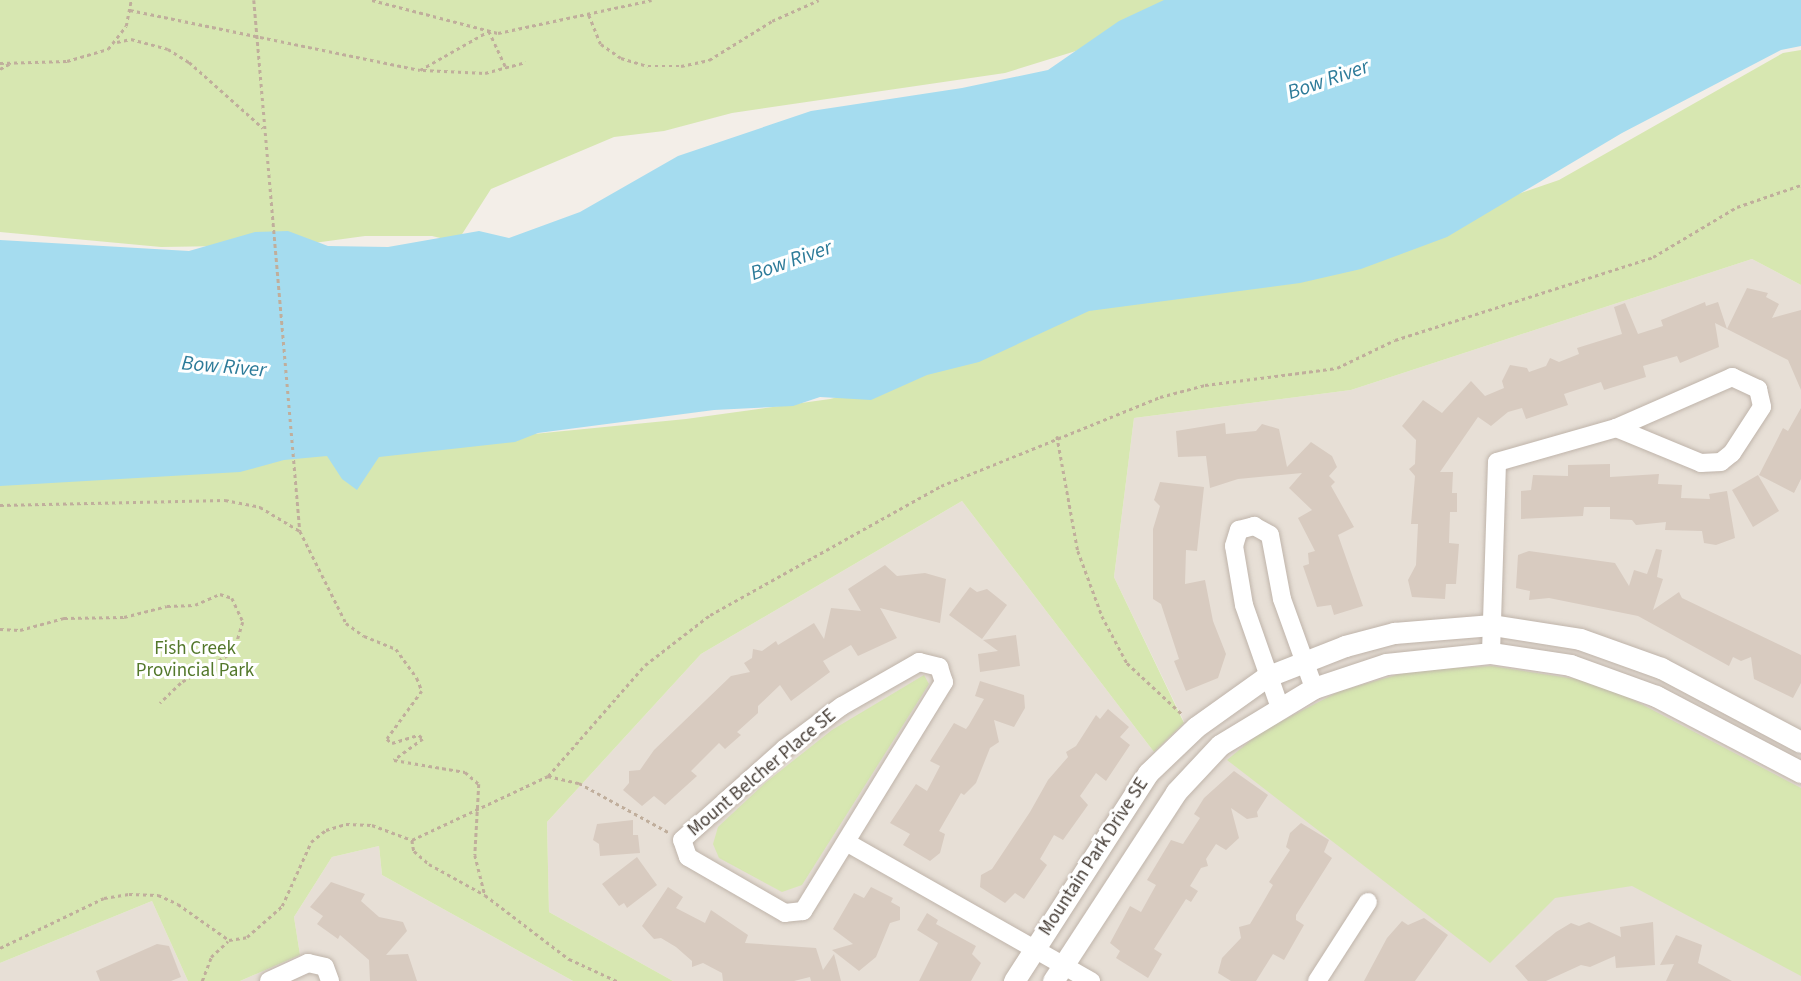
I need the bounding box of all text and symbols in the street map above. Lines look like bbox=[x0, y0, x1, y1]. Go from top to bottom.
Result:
water label: Bow River bbox=[1284, 53, 1372, 105]
water label: Bow River bbox=[747, 234, 835, 286]
water label: Bow River bbox=[181, 350, 267, 382]
park label: Fish Creek Provincial Park bbox=[136, 638, 254, 682]
street label: Mount Belcher Place SE bbox=[683, 704, 841, 842]
street label: Mountain Park Drive SE bbox=[1034, 774, 1154, 940]

